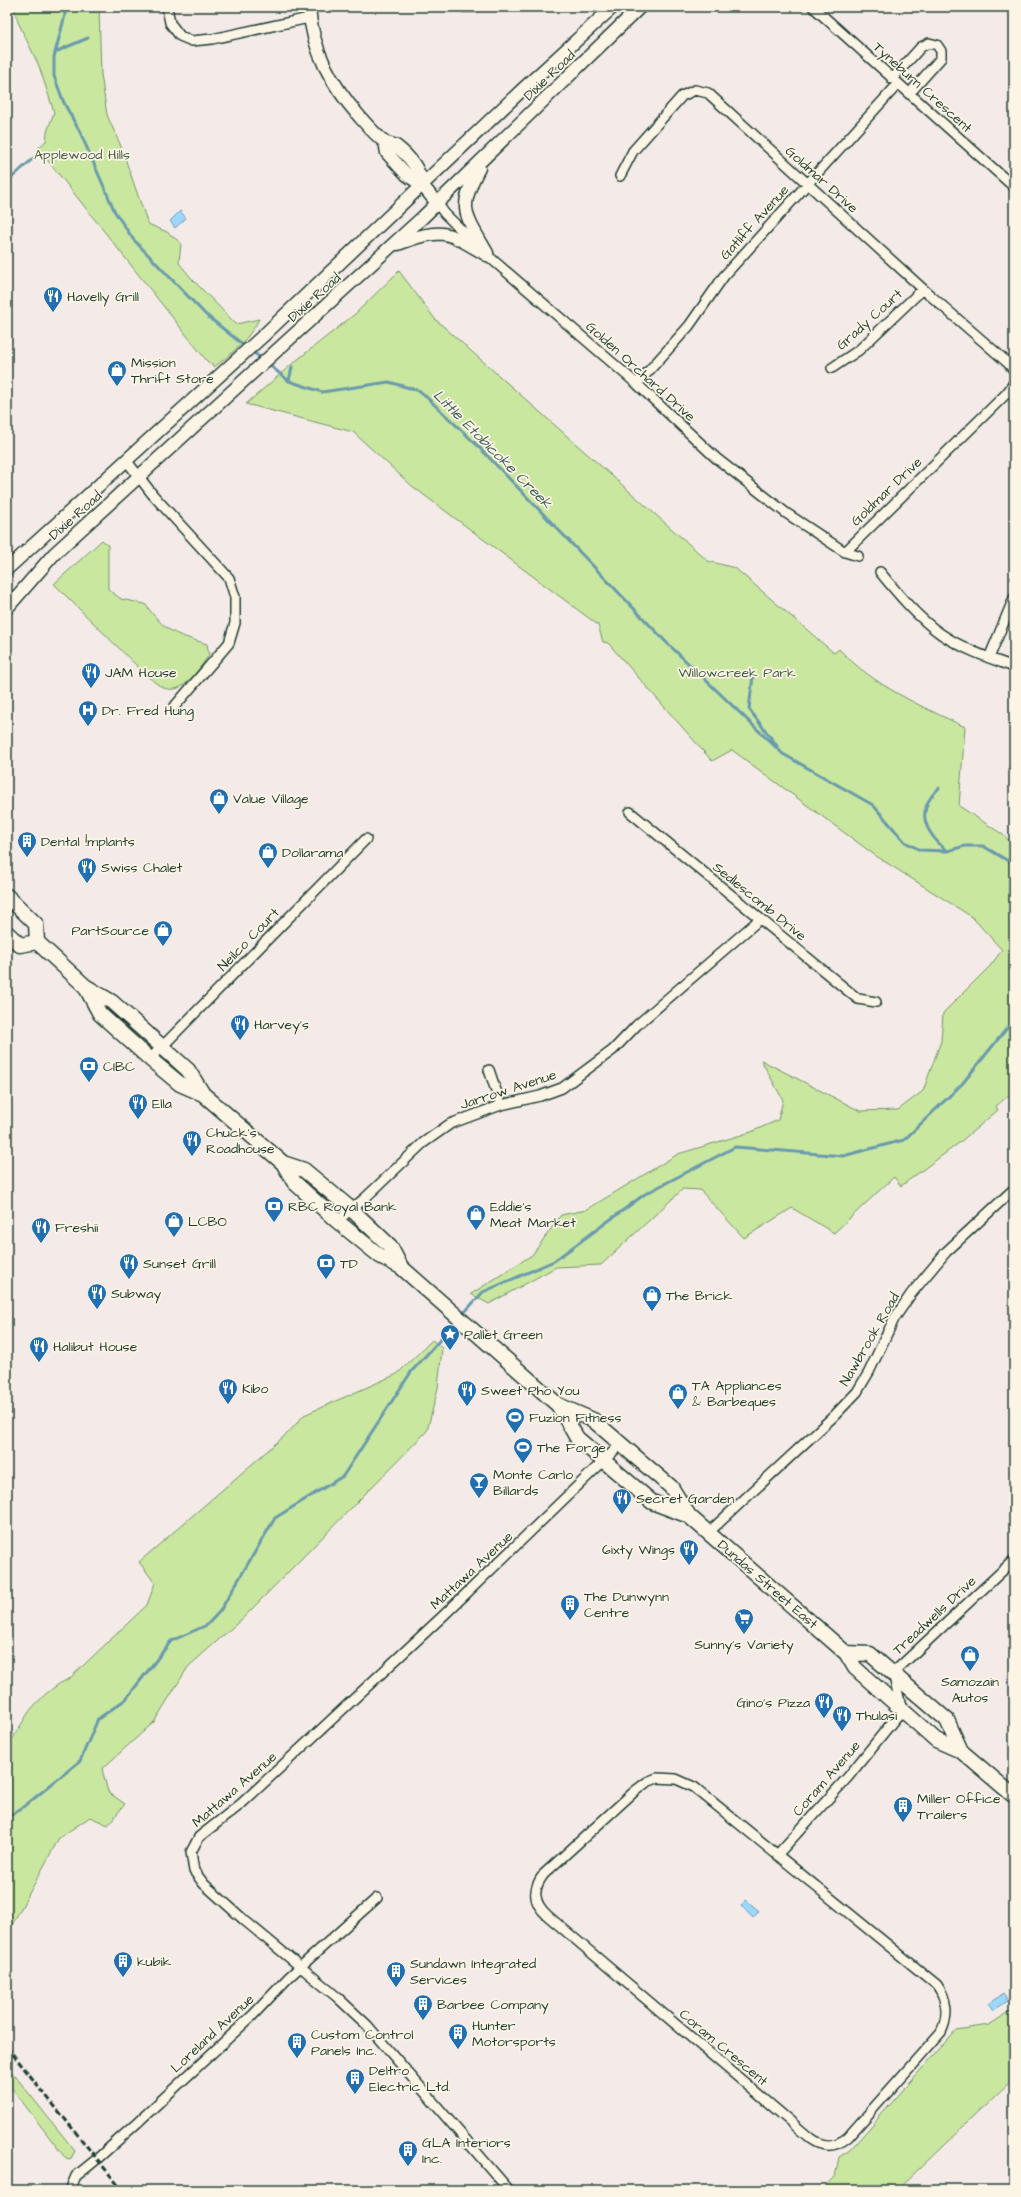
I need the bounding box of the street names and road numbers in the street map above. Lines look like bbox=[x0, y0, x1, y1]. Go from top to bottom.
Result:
street label: Tyneburn Crescent bbox=[868, 38, 977, 138]
street label: Dixie Road bbox=[519, 46, 580, 106]
street label: Goldmar Drive bbox=[780, 142, 863, 218]
street label: Gatliff Avenue bbox=[716, 181, 794, 264]
street label: Dixie Road bbox=[284, 268, 346, 327]
street label: Grady Court bbox=[832, 284, 908, 355]
street label: Golden Orchard Drive bbox=[581, 317, 700, 427]
street label: Goldmar Drive bbox=[847, 452, 927, 531]
street label: Dixie Road bbox=[45, 486, 107, 545]
street label: Sedlescomb Drive bbox=[708, 858, 811, 946]
street label: Neilco Court bbox=[213, 903, 284, 976]
street label: Jarrow Avenue bbox=[458, 1065, 559, 1115]
street label: Nawbrook Road bbox=[835, 1289, 905, 1390]
street label: Mattawa Avenue bbox=[426, 1527, 518, 1614]
street label: Dundas Street East bbox=[713, 1536, 822, 1634]
street label: Treadwells Drive bbox=[888, 1571, 981, 1660]
street label: Coram Avenue bbox=[788, 1736, 866, 1821]
street label: Mattawa Avenue bbox=[188, 1747, 282, 1832]
street label: Loreland Avenue bbox=[167, 1989, 259, 2078]
street label: Coram Crescent bbox=[675, 2005, 772, 2091]

